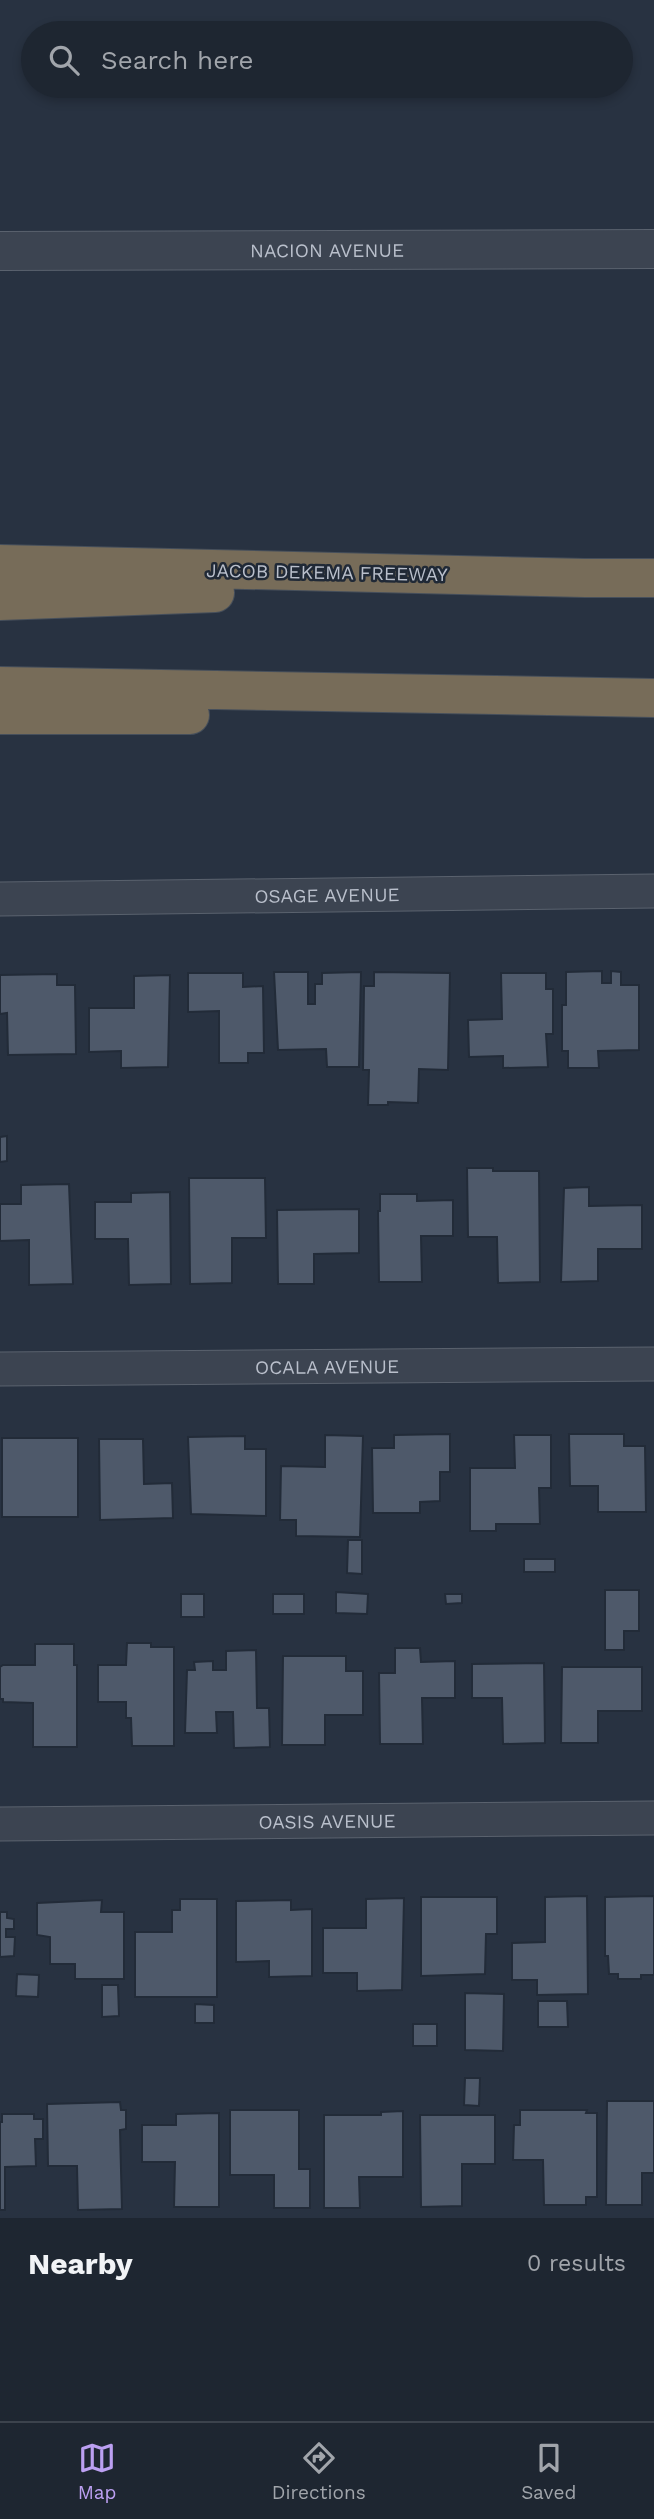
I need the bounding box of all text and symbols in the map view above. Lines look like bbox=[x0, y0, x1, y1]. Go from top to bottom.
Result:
search box bbox=[21, 21, 633, 98]
icon: search bbox=[45, 41, 83, 79]
text: Search here bbox=[101, 45, 253, 75]
street label: NACION AVENUE bbox=[250, 239, 404, 262]
street label: JACOB DEKEMA FREEWAY bbox=[206, 559, 448, 586]
street label: OSAGE AVENUE bbox=[254, 883, 400, 908]
street label: OCALA AVENUE bbox=[255, 1355, 399, 1379]
street label: OASIS AVENUE bbox=[258, 1809, 396, 1834]
text: Nearby bbox=[28, 2246, 133, 2281]
text: 0 results bbox=[527, 2250, 626, 2277]
tab: Map bbox=[78, 2439, 116, 2504]
tab: Directions bbox=[272, 2439, 366, 2504]
tab: Saved bbox=[521, 2439, 576, 2504]

